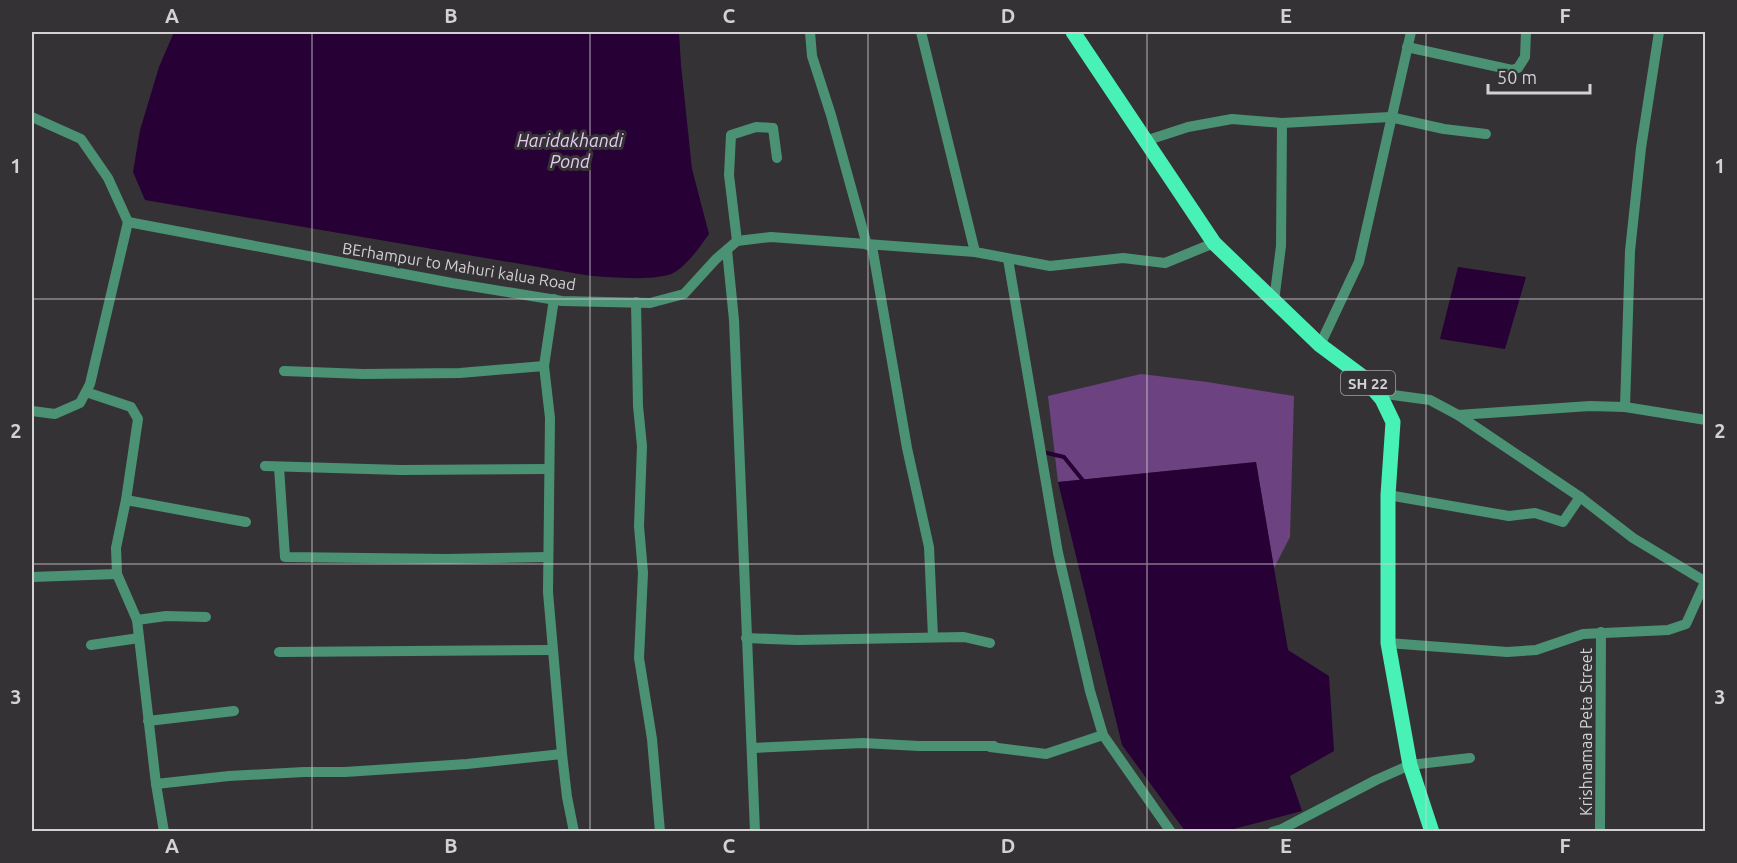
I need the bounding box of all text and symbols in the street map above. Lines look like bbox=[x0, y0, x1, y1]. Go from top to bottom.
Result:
text: A bbox=[165, 4, 179, 27]
text: B bbox=[444, 4, 458, 27]
text: C bbox=[723, 4, 736, 27]
text: D bbox=[1001, 4, 1015, 27]
text: E bbox=[1280, 4, 1292, 27]
text: F bbox=[1559, 4, 1571, 27]
scale bar bbox=[1488, 57, 1590, 95]
text: 50 m bbox=[1497, 67, 1537, 87]
water label: Haridakhandi Pond bbox=[517, 130, 624, 171]
text: 1 bbox=[10, 154, 22, 177]
text: 1 bbox=[1714, 154, 1726, 177]
street label: BErhampur to Mahuri kalua Road bbox=[341, 239, 577, 293]
road number: SH 22 bbox=[1341, 371, 1395, 395]
text: 2 bbox=[10, 419, 22, 442]
text: 2 bbox=[1714, 419, 1726, 442]
street label: Krishnamaa Peta Street bbox=[1577, 647, 1595, 816]
text: 3 bbox=[10, 685, 22, 708]
text: 3 bbox=[1714, 685, 1726, 708]
text: A bbox=[165, 834, 179, 857]
text: B bbox=[444, 834, 458, 857]
text: C bbox=[723, 834, 736, 857]
text: D bbox=[1001, 834, 1015, 857]
text: E bbox=[1280, 834, 1292, 857]
text: F bbox=[1559, 834, 1571, 857]

